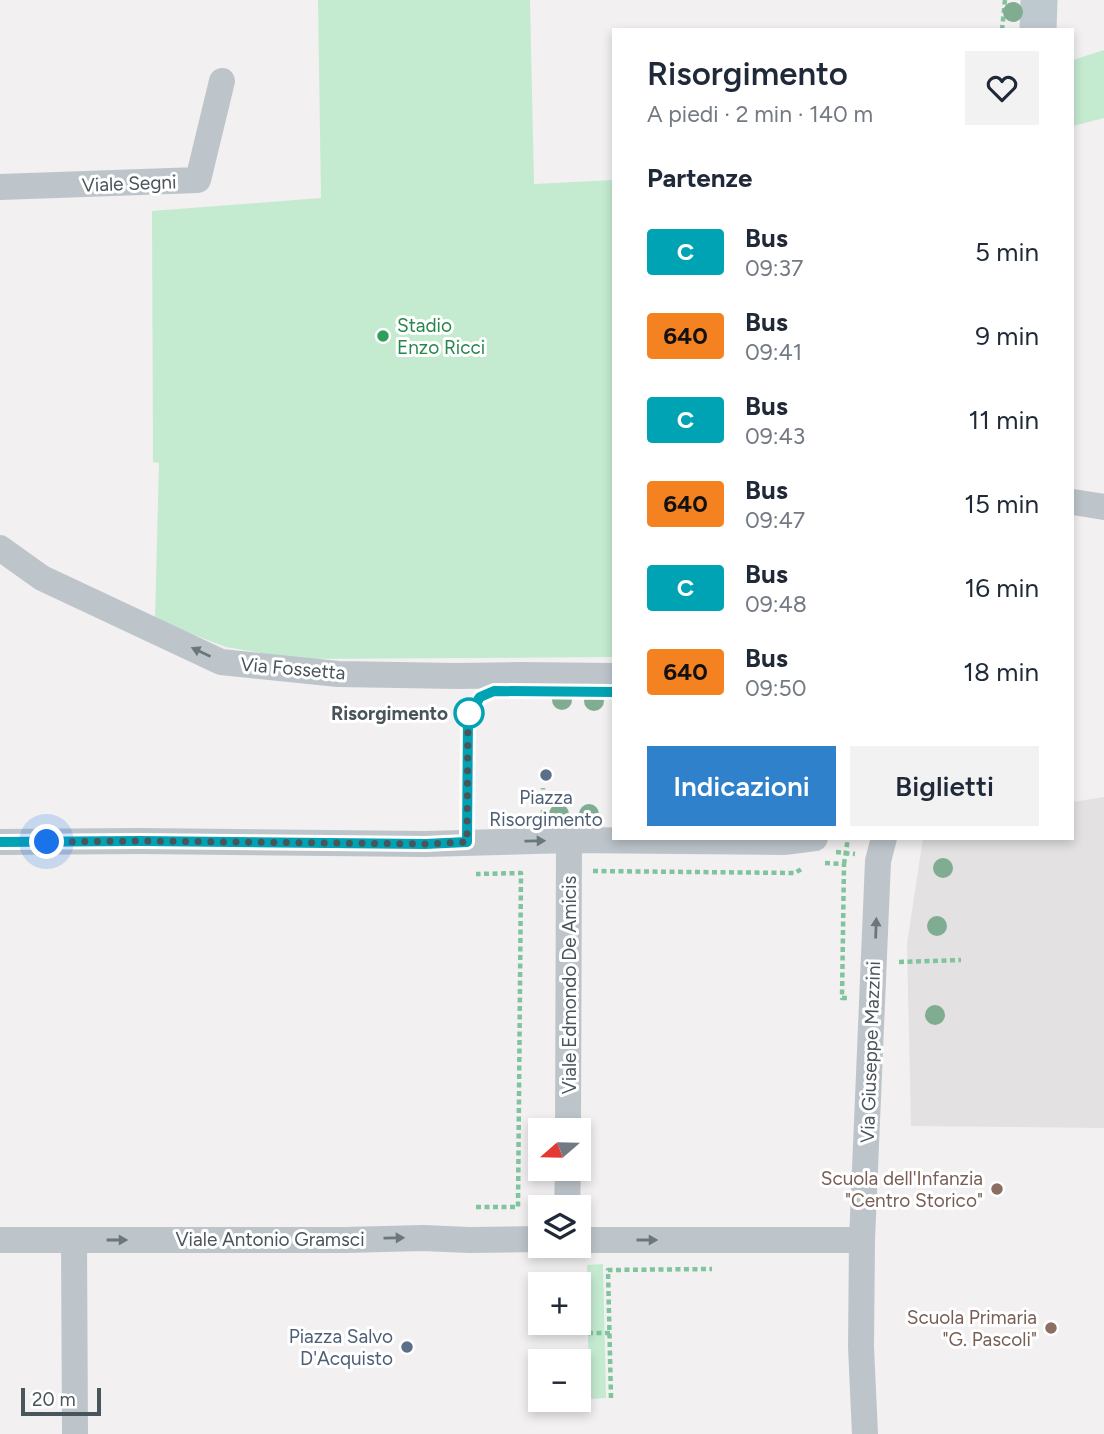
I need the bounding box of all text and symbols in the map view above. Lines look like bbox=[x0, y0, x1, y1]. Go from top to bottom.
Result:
button: heart bbox=[965, 51, 1039, 125]
text: Risorgimento bbox=[647, 54, 848, 93]
text: A piedi · 2 min · 140 m bbox=[647, 100, 873, 128]
text: Partenze bbox=[647, 162, 752, 194]
street label: Viale Segni bbox=[81, 170, 177, 197]
text: Bus bbox=[745, 222, 788, 254]
text: 5 min bbox=[975, 236, 1039, 268]
text: C bbox=[677, 237, 694, 266]
text: 09:37 bbox=[745, 254, 803, 282]
text: Bus bbox=[745, 306, 788, 338]
place label: Stadio Enzo Ricci bbox=[397, 314, 485, 359]
text: 9 min bbox=[975, 320, 1039, 352]
text: 640 bbox=[663, 321, 708, 350]
marker: Stadio Enzo Ricci bbox=[375, 328, 391, 344]
text: 09:41 bbox=[745, 338, 802, 366]
text: Bus bbox=[745, 390, 788, 422]
text: 11 min bbox=[968, 404, 1039, 436]
text: C bbox=[677, 405, 694, 434]
text: 09:43 bbox=[745, 422, 805, 450]
text: Bus bbox=[745, 474, 788, 506]
text: 15 min bbox=[964, 488, 1039, 520]
text: 640 bbox=[663, 489, 708, 518]
text: 09:47 bbox=[745, 506, 805, 534]
text: Bus bbox=[745, 558, 788, 590]
text: 16 min bbox=[964, 572, 1039, 604]
text: C bbox=[677, 573, 694, 602]
text: 09:48 bbox=[745, 590, 807, 618]
text: Bus bbox=[745, 642, 788, 674]
one-way arrow bbox=[191, 646, 211, 658]
street label: Via Fossetta bbox=[240, 652, 346, 685]
text: 18 min bbox=[963, 656, 1039, 688]
text: 640 bbox=[663, 657, 708, 686]
text: 09:50 bbox=[745, 674, 807, 702]
marker: Risorgimento bbox=[454, 698, 484, 728]
place label: Risorgimento bbox=[331, 702, 448, 725]
button: Indicazioni bbox=[647, 746, 836, 826]
button: Biglietti bbox=[850, 746, 1039, 826]
marker: Piazza Risorgimento bbox=[538, 767, 554, 783]
place label: Piazza Risorgimento bbox=[489, 786, 603, 831]
your location bbox=[29, 824, 64, 859]
one-way arrow bbox=[524, 835, 546, 847]
street label: Viale Edmondo De Amicis bbox=[558, 876, 581, 1094]
one-way arrow bbox=[870, 916, 881, 938]
street label: Via Giuseppe Mazzini bbox=[856, 961, 885, 1143]
north arrow bbox=[528, 1118, 592, 1181]
map controls bbox=[528, 1118, 591, 1412]
place label: Scuola dell'Infanzia "Centro Storico" bbox=[821, 1167, 983, 1212]
marker: Scuola dell'Infanzia "Centro Storico" bbox=[989, 1181, 1005, 1197]
button: layers bbox=[528, 1195, 591, 1258]
street label: Viale Antonio Gramsci bbox=[175, 1228, 365, 1251]
one-way arrow bbox=[383, 1233, 405, 1244]
one-way arrow bbox=[106, 1234, 128, 1246]
one-way arrow bbox=[637, 1234, 659, 1246]
button: + bbox=[528, 1272, 591, 1335]
place label: Scuola Primaria "G. Pascoli" bbox=[907, 1306, 1037, 1351]
marker: Scuola Primaria "G. Pascoli" bbox=[1043, 1320, 1059, 1336]
place label: Piazza Salvo D'Acquisto bbox=[289, 1325, 393, 1370]
marker: Piazza Salvo D'Acquisto bbox=[399, 1339, 415, 1355]
button: − bbox=[528, 1349, 591, 1412]
scale bar bbox=[21, 1385, 102, 1417]
text: 20 m bbox=[32, 1388, 76, 1411]

